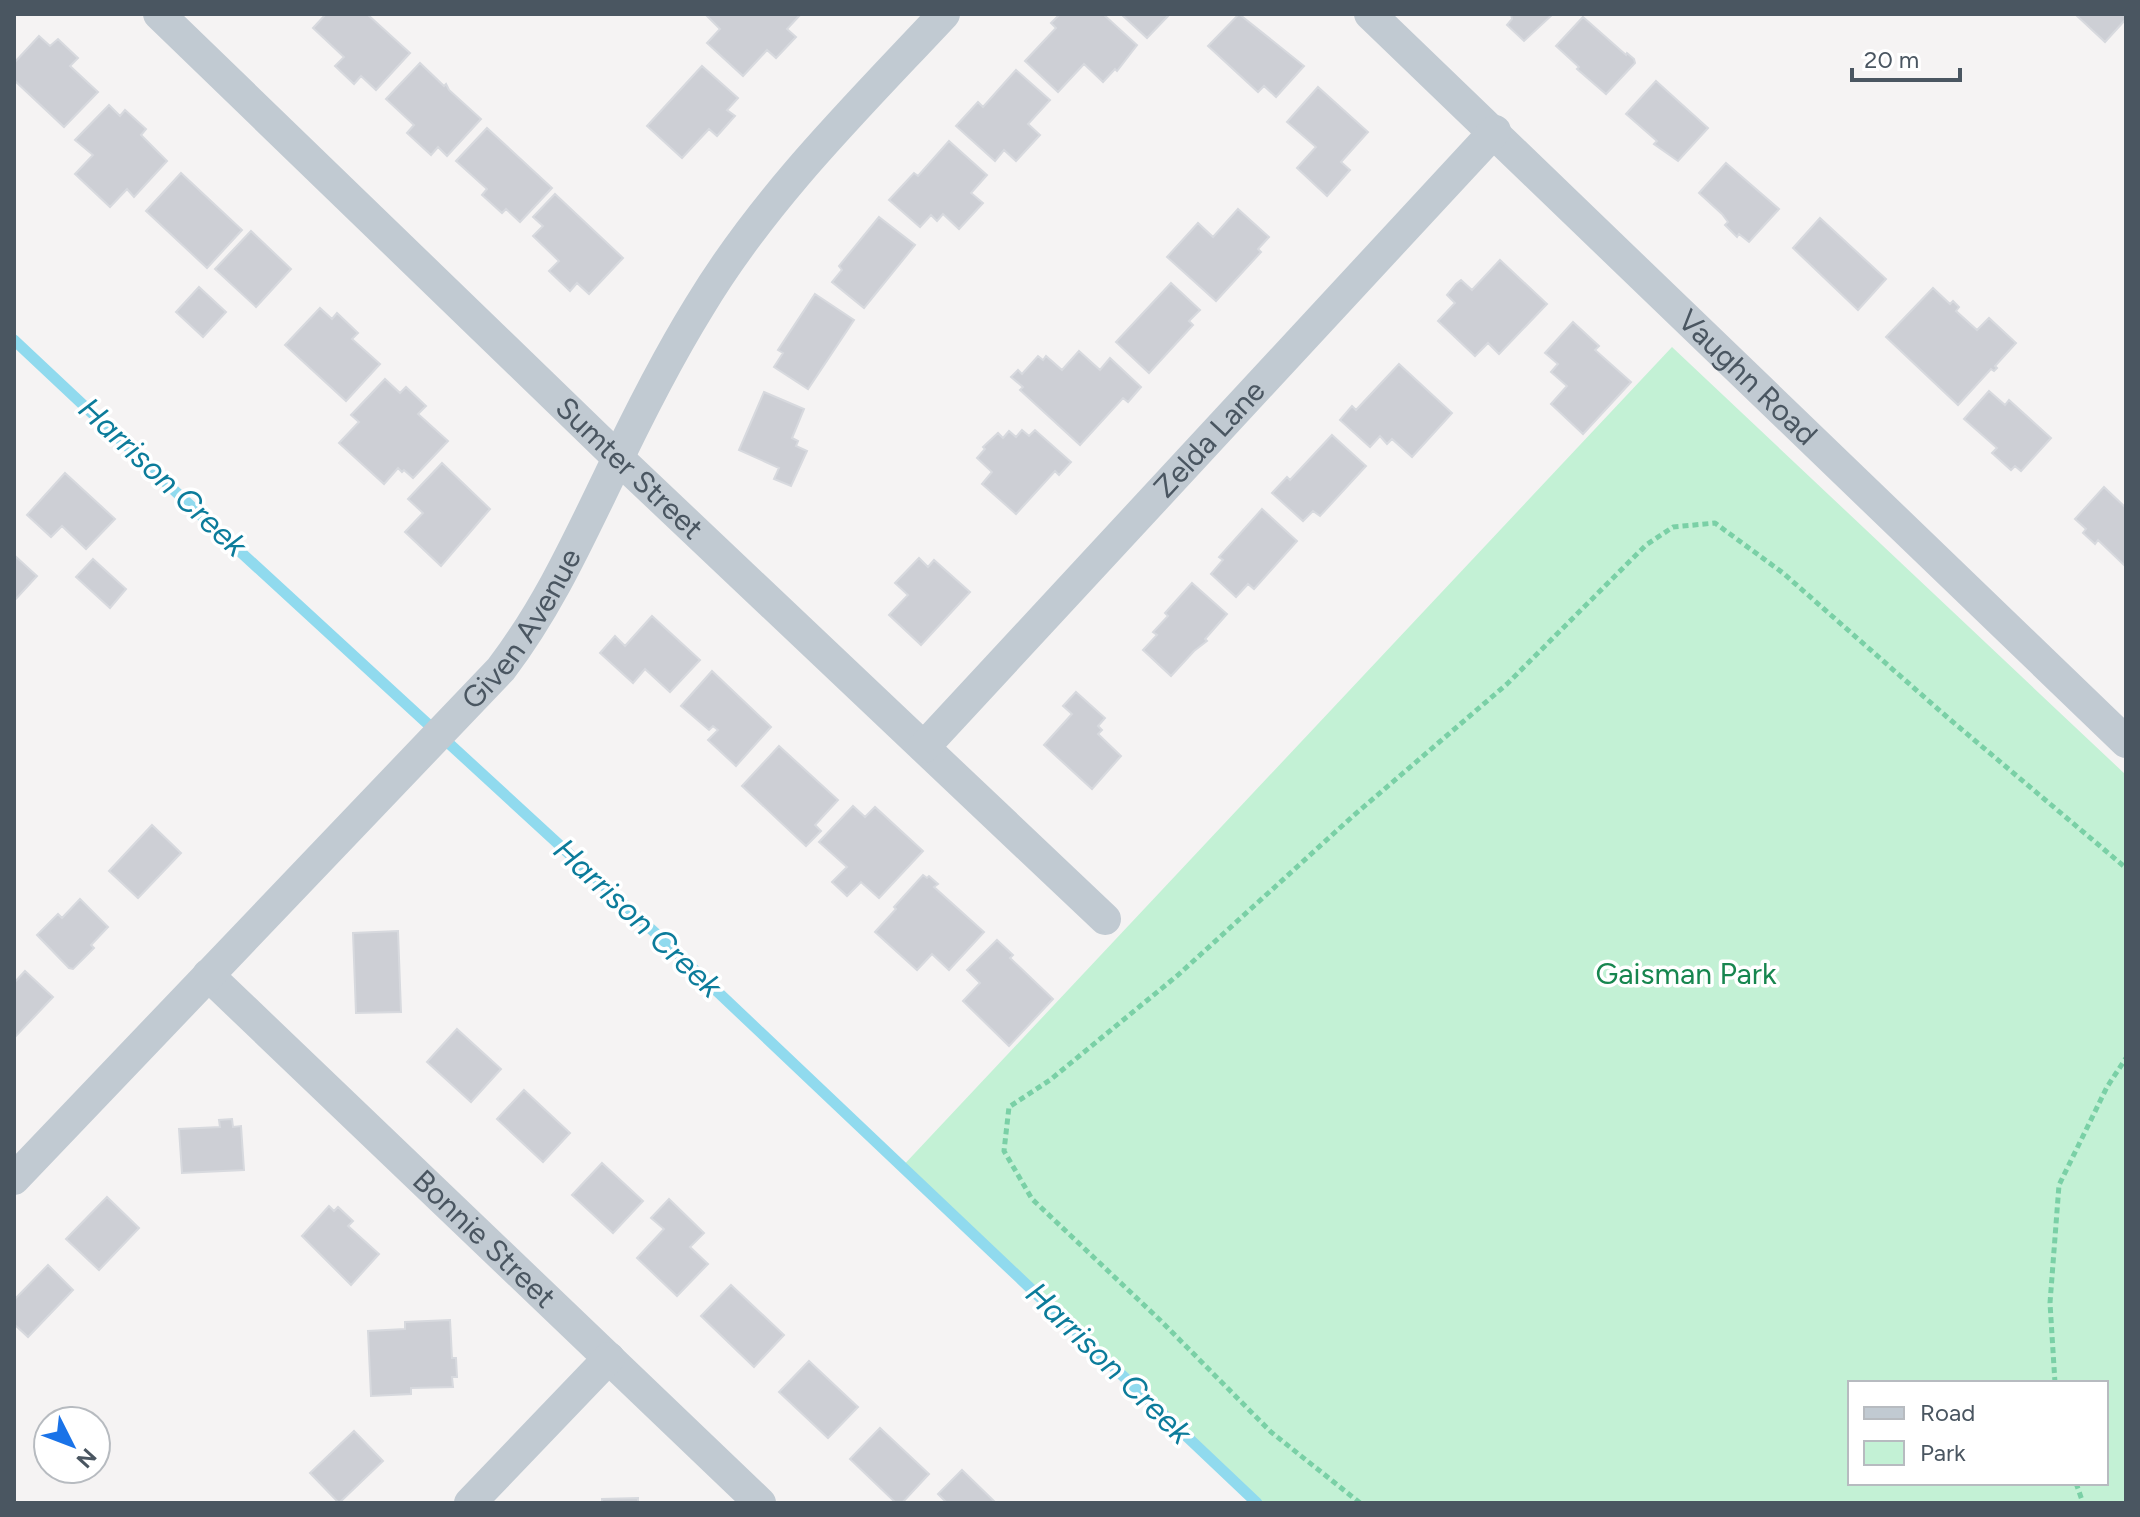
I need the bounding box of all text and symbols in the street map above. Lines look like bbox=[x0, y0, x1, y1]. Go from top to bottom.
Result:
scale bar bbox=[1852, 32, 1960, 82]
text: 20 m bbox=[1864, 45, 1919, 74]
street label: Vaughn Road bbox=[1670, 302, 1825, 453]
street label: Zelda Lane bbox=[1146, 372, 1273, 505]
water label: Harrison Creek bbox=[71, 389, 256, 566]
street label: Sumter Street bbox=[548, 389, 711, 547]
street label: Given Avenue bbox=[454, 542, 589, 717]
water label: Harrison Creek bbox=[546, 830, 731, 1007]
park label: Gaisman Park bbox=[1595, 955, 1777, 992]
street label: Bonnie Street bbox=[405, 1162, 564, 1316]
water label: Harrison Creek bbox=[1018, 1274, 1201, 1453]
legend bbox=[1848, 1381, 2108, 1485]
text: Road bbox=[1920, 1398, 1975, 1427]
north arrow bbox=[32, 1405, 112, 1485]
text: Park bbox=[1920, 1438, 1966, 1467]
text: N bbox=[71, 1443, 102, 1473]

